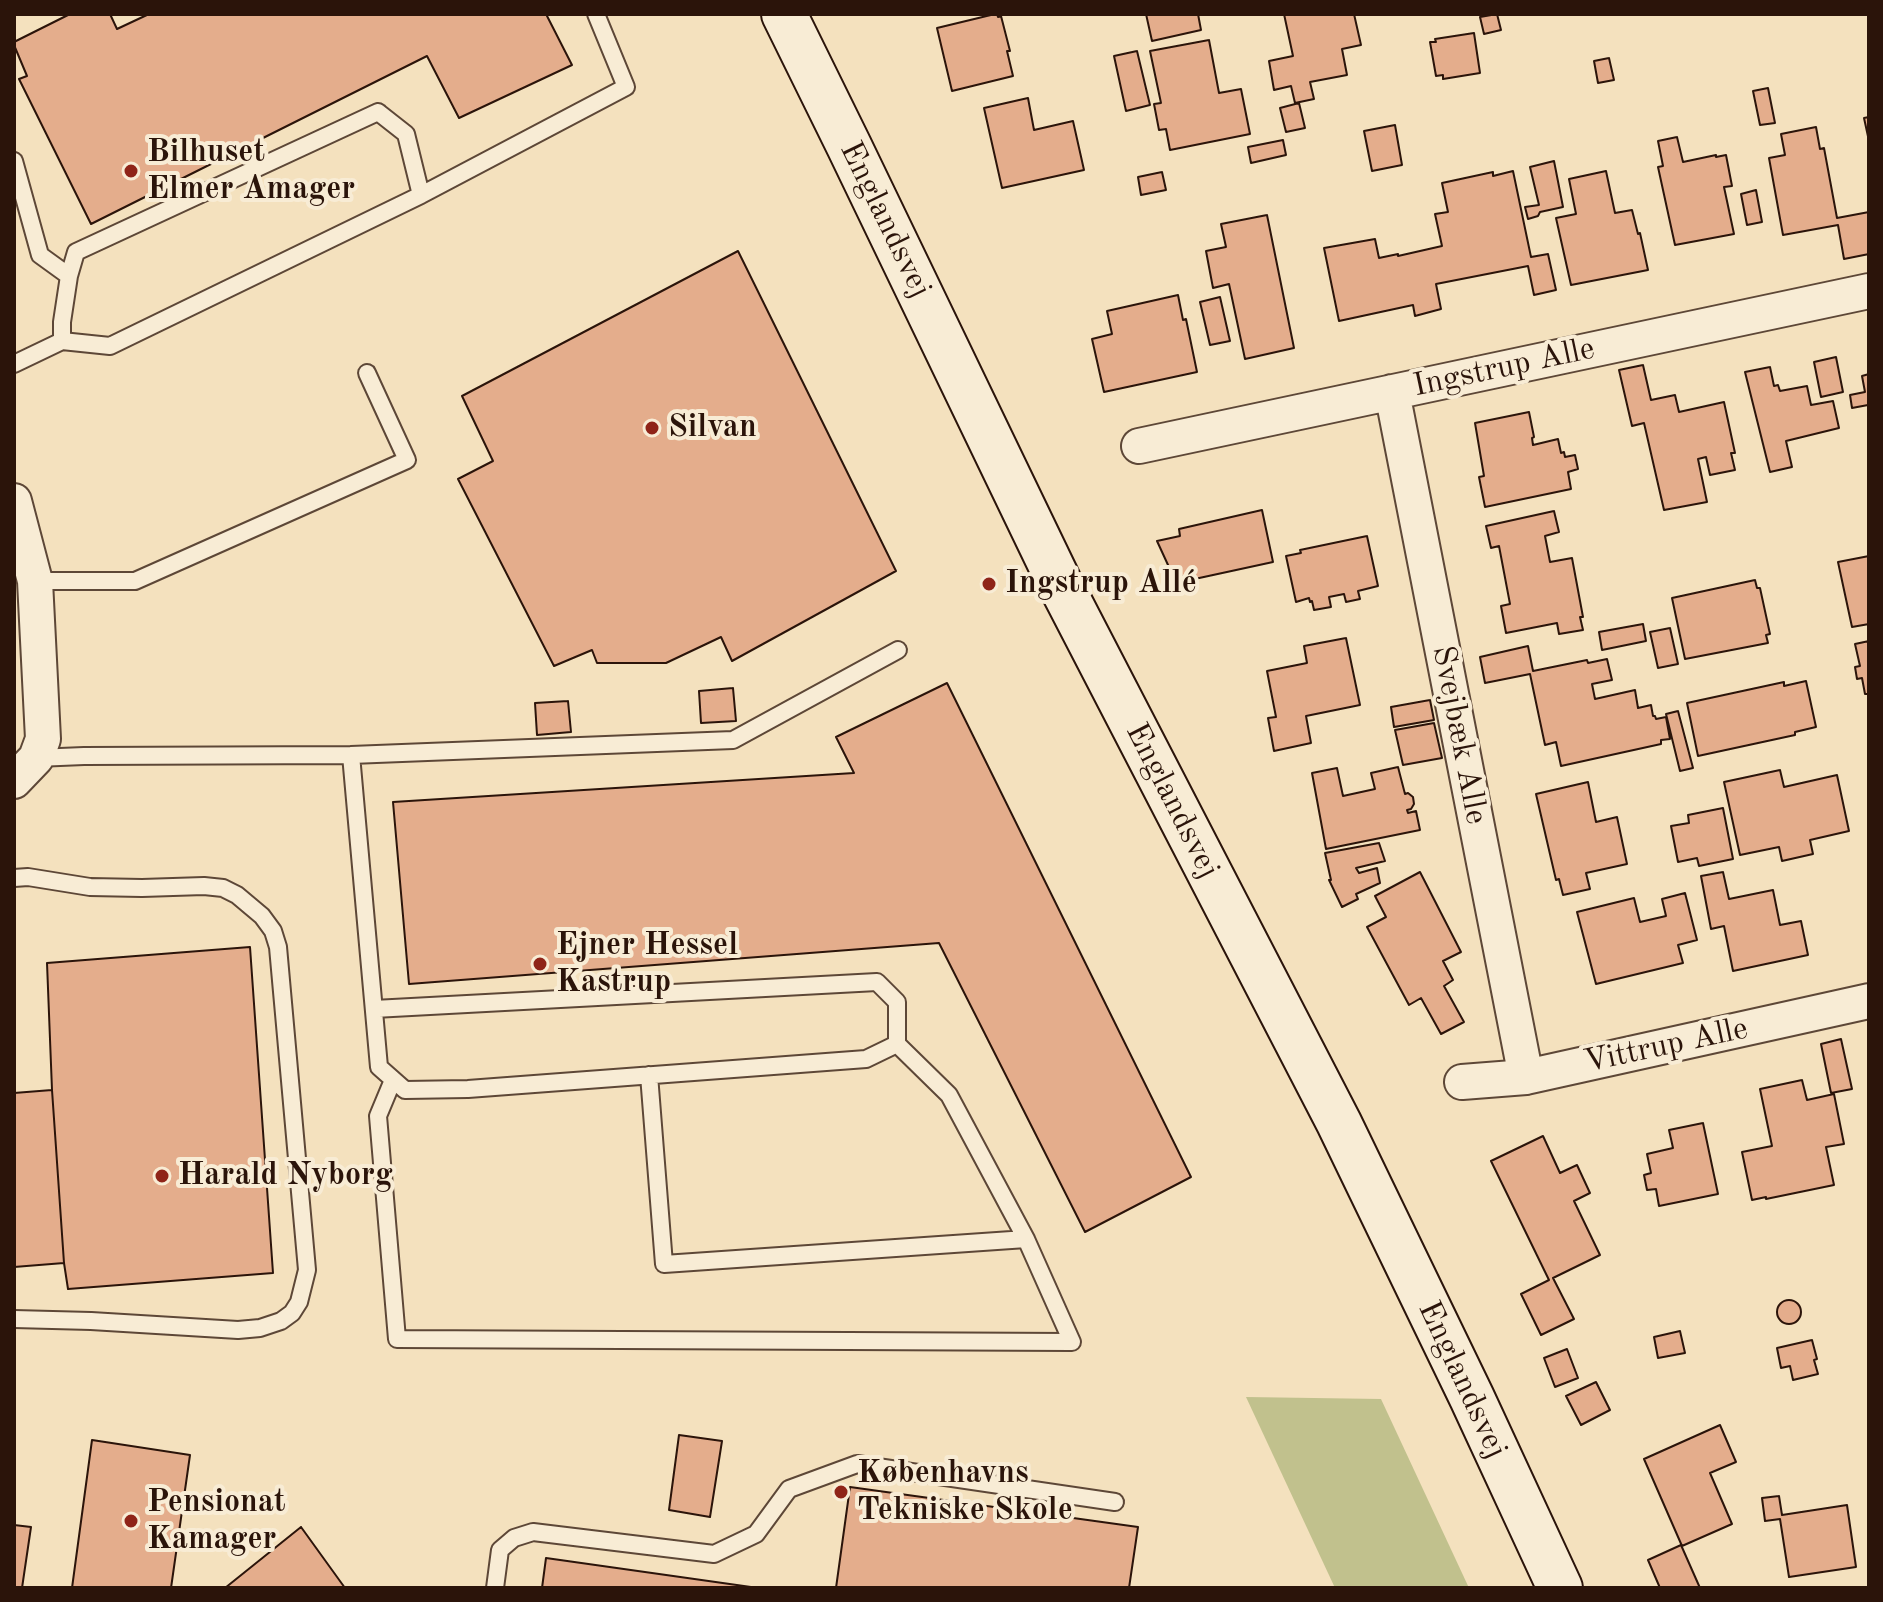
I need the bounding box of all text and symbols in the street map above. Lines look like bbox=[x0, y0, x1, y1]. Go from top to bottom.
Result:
place label: Bilhuset Elmer Amager bbox=[147, 134, 355, 209]
street label: Englandsvej bbox=[831, 135, 939, 305]
marker: Bilhuset Elmer Amager bbox=[122, 162, 140, 180]
street label: Ingstrup Alle bbox=[1410, 330, 1598, 406]
place label: Silvan bbox=[668, 409, 757, 447]
marker: Silvan bbox=[643, 419, 661, 437]
place label: Ingstrup Allé bbox=[1005, 565, 1197, 603]
marker: Ingstrup Allé bbox=[980, 575, 998, 593]
street label: Svejbæk Alle bbox=[1423, 642, 1495, 828]
street label: Englandsvej bbox=[1116, 717, 1228, 885]
place label: Ejner Hessel Kastrup bbox=[556, 927, 738, 1002]
marker: Ejner Hessel Kastrup bbox=[531, 955, 549, 973]
street label: Vittrup Alle bbox=[1581, 1010, 1751, 1082]
place label: Harald Nyborg bbox=[178, 1157, 393, 1195]
marker: Harald Nyborg bbox=[153, 1167, 171, 1185]
street label: Englandsvej bbox=[1409, 1295, 1515, 1465]
place label: Københavns Tekniske Skole bbox=[857, 1455, 1073, 1530]
marker: Københavns Tekniske Skole bbox=[832, 1483, 850, 1501]
place label: Pensionat Kamager bbox=[147, 1484, 286, 1559]
marker: Pensionat Kamager bbox=[122, 1512, 140, 1530]

